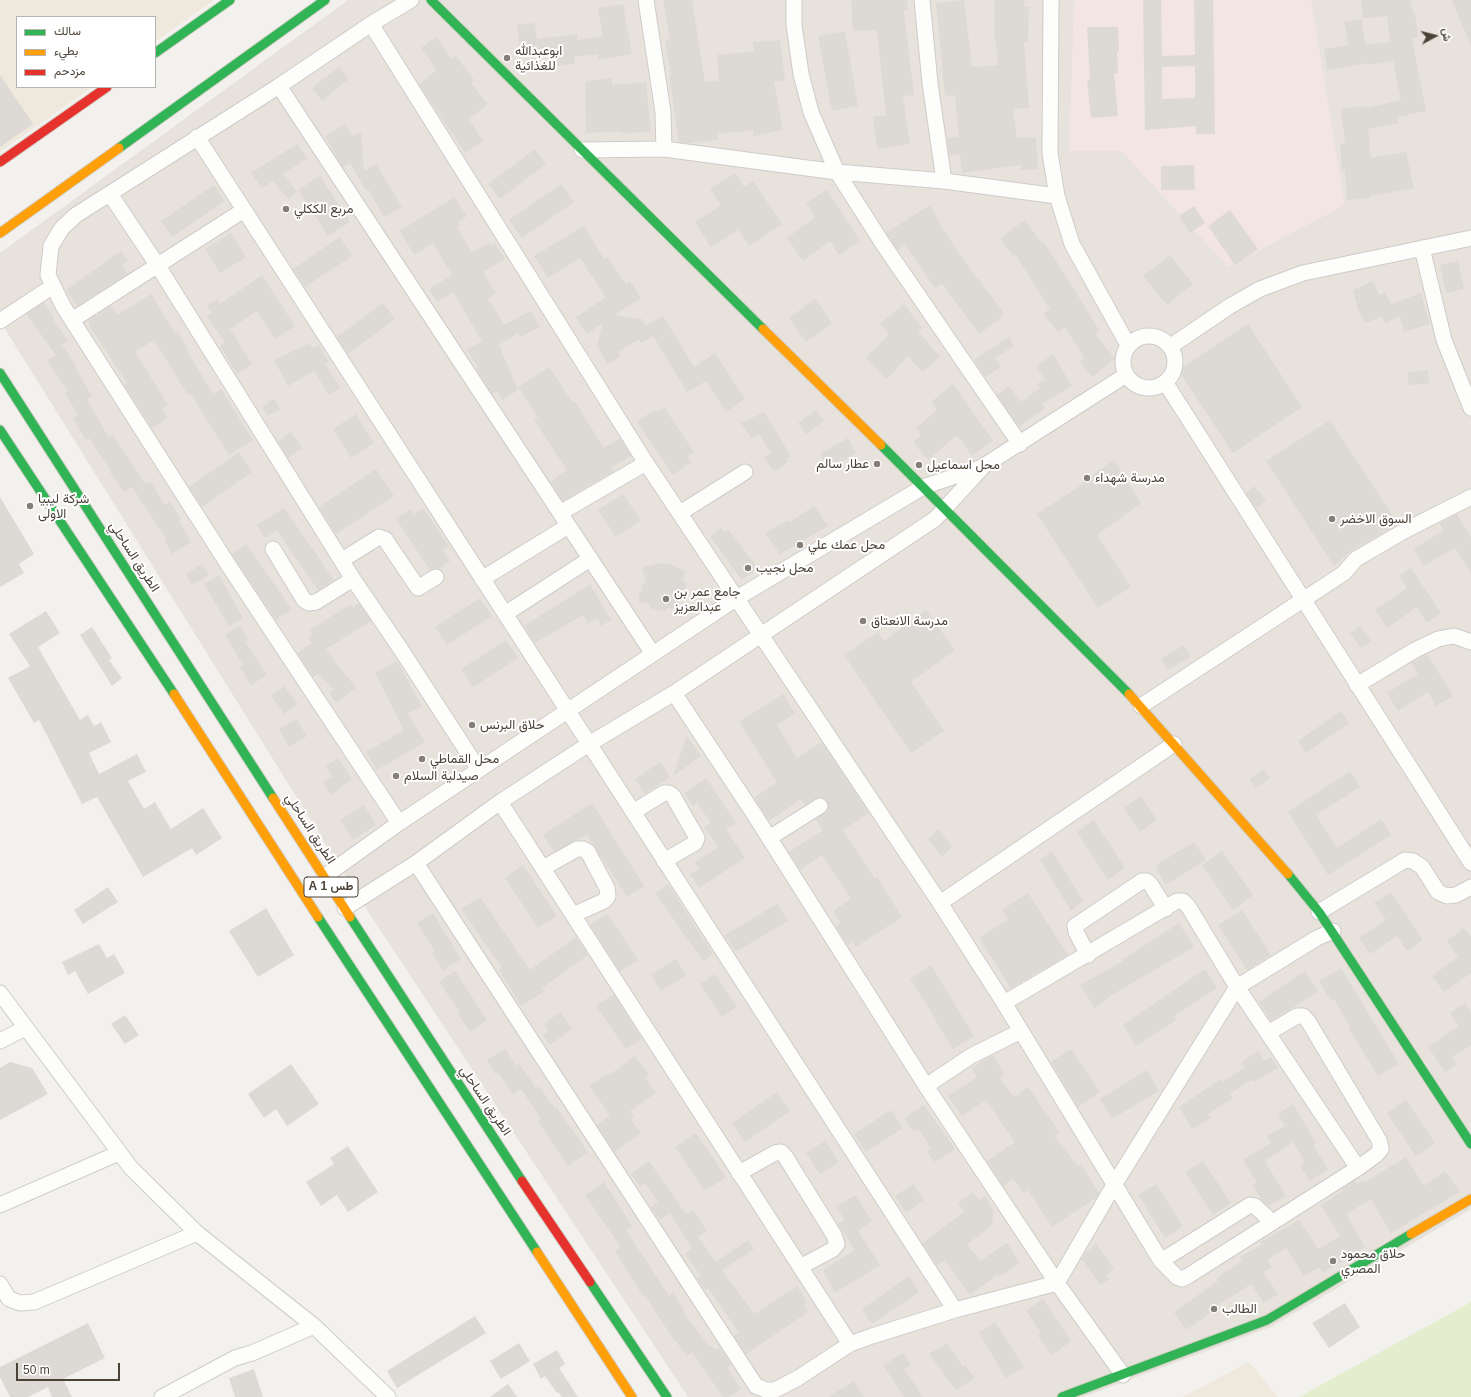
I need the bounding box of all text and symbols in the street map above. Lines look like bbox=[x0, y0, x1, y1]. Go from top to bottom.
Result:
legend bbox=[16, 16, 156, 88]
north arrow bbox=[1415, 16, 1455, 56]
text: سالك bbox=[54, 24, 81, 38]
text: ش bbox=[1440, 27, 1454, 42]
place label: ابوعبدالله للغذائية bbox=[515, 43, 562, 74]
text: بطيء bbox=[54, 44, 78, 58]
marker: ابوعبدالله للغذائية bbox=[502, 53, 512, 63]
text: مزدحم bbox=[54, 64, 85, 78]
place label: مربع الككلي bbox=[294, 201, 353, 217]
marker: مربع الككلي bbox=[281, 204, 291, 214]
place label: عطار سالم bbox=[816, 456, 869, 472]
place label: محل اسماعيل bbox=[927, 457, 1000, 473]
marker: عطار سالم bbox=[872, 459, 882, 469]
marker: محل اسماعيل bbox=[914, 460, 924, 470]
place label: مدرسة شهداء bbox=[1095, 470, 1165, 486]
marker: مدرسة شهداء bbox=[1082, 473, 1092, 483]
place label: شركة ليبيا الاولى bbox=[38, 491, 89, 522]
marker: شركة ليبيا الاولى bbox=[25, 501, 35, 511]
place label: السوق الاخضر bbox=[1340, 511, 1411, 527]
marker: السوق الاخضر bbox=[1327, 514, 1337, 524]
street label: الطريق الساحلي bbox=[105, 519, 163, 595]
place label: محل عمك علي bbox=[808, 537, 885, 553]
marker: محل عمك علي bbox=[795, 540, 805, 550]
place label: محل نجيب bbox=[756, 560, 813, 576]
marker: محل نجيب bbox=[743, 563, 753, 573]
place label: جامع عمر بن عبدالعزيز bbox=[674, 584, 741, 615]
marker: جامع عمر بن عبدالعزيز bbox=[661, 594, 671, 604]
place label: مدرسة الانعتاق bbox=[871, 613, 948, 629]
marker: مدرسة الانعتاق bbox=[858, 616, 868, 626]
place label: حلاق البرنس bbox=[480, 717, 544, 733]
marker: حلاق البرنس bbox=[467, 720, 477, 730]
place label: محل القماطي bbox=[430, 751, 499, 767]
marker: محل القماطي bbox=[417, 754, 427, 764]
place label: صيدلية السلام bbox=[404, 768, 479, 784]
marker: صيدلية السلام bbox=[391, 771, 401, 781]
street label: الطريق الساحلي bbox=[281, 791, 339, 867]
road number: A 1 طس bbox=[304, 877, 358, 897]
street label: الطريق الساحلي bbox=[456, 1063, 514, 1139]
place label: حلاق محمود المصري bbox=[1341, 1246, 1405, 1277]
marker: حلاق محمود المصري bbox=[1328, 1256, 1338, 1266]
place label: الطالب bbox=[1222, 1301, 1257, 1317]
marker: الطالب bbox=[1209, 1304, 1219, 1314]
scale bar bbox=[18, 1355, 122, 1381]
text: 50 m bbox=[23, 1363, 50, 1377]

